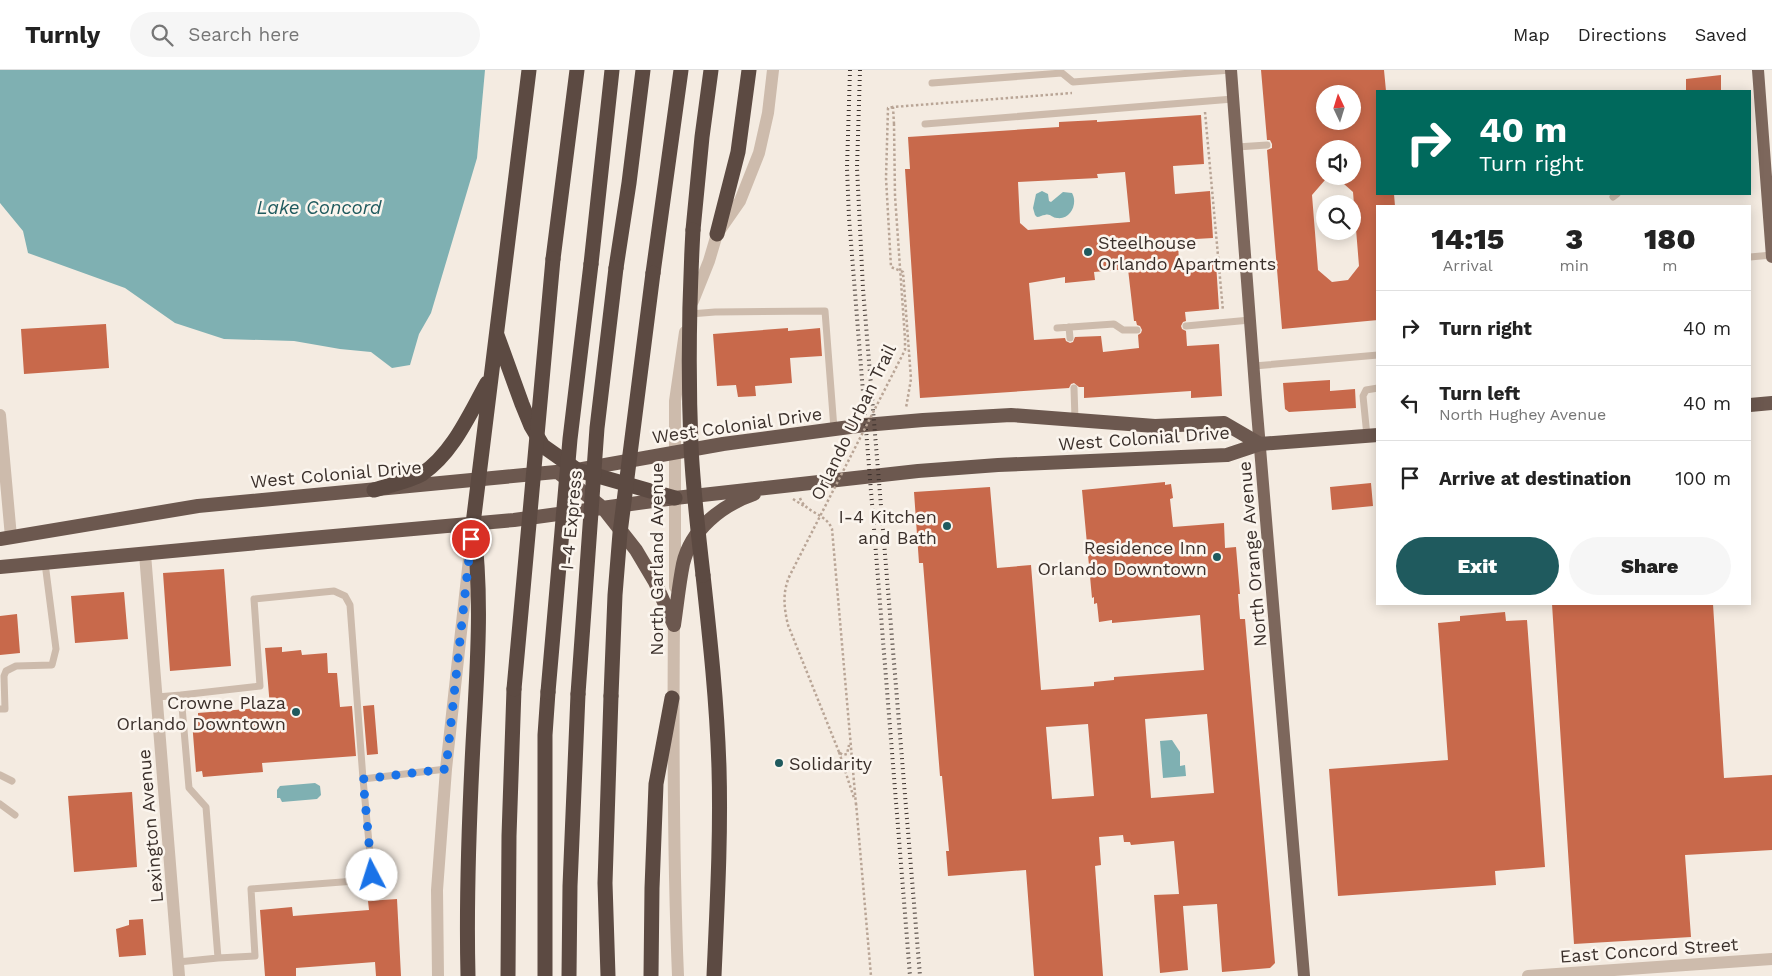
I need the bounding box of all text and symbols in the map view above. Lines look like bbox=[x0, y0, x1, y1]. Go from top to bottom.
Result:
search box bbox=[130, 12, 480, 57]
text: Turnly bbox=[25, 21, 100, 49]
icon: search bbox=[148, 21, 176, 49]
text: Search here bbox=[188, 23, 300, 46]
text: Map bbox=[1513, 24, 1550, 45]
text: Directions bbox=[1578, 24, 1667, 45]
text: Saved bbox=[1695, 24, 1747, 45]
north arrow bbox=[1316, 85, 1361, 130]
map controls bbox=[1316, 85, 1361, 240]
text: 40 m bbox=[1479, 109, 1567, 151]
icon: right bbox=[1396, 110, 1461, 175]
button: sound bbox=[1316, 140, 1361, 185]
text: Turn right bbox=[1479, 151, 1584, 176]
button: search bbox=[1316, 195, 1361, 240]
water label: Lake Concord bbox=[256, 196, 383, 219]
text: 14:15 bbox=[1431, 221, 1504, 256]
text: 3 bbox=[1565, 221, 1583, 256]
text: 180 bbox=[1644, 221, 1696, 256]
place label: Steelhouse Orlando Apartments bbox=[1098, 232, 1276, 274]
marker: Steelhouse Orlando Apartments bbox=[1082, 246, 1094, 258]
text: Arrival bbox=[1443, 256, 1493, 275]
text: min bbox=[1559, 256, 1589, 275]
text: m bbox=[1662, 256, 1678, 275]
icon: right bbox=[1396, 314, 1424, 342]
text: Turn right bbox=[1439, 317, 1532, 340]
text: 40 m bbox=[1683, 317, 1731, 340]
street label: Orlando Urban Trail bbox=[806, 340, 900, 504]
text: Turn left bbox=[1439, 382, 1520, 405]
icon: left bbox=[1396, 389, 1424, 417]
text: 40 m bbox=[1683, 392, 1731, 415]
street label: West Colonial Drive bbox=[651, 403, 823, 447]
text: North Hughey Avenue bbox=[1439, 405, 1606, 424]
street label: West Colonial Drive bbox=[1058, 422, 1230, 454]
street label: West Colonial Drive bbox=[250, 456, 422, 492]
street label: North Orange Avenue bbox=[1233, 460, 1271, 648]
street label: North Garland Avenue bbox=[646, 462, 667, 656]
icon: arrive bbox=[1396, 464, 1424, 492]
text: Arrive at destination bbox=[1439, 467, 1631, 490]
text: 100 m bbox=[1675, 467, 1731, 490]
street label: I-4 Express bbox=[556, 469, 586, 571]
place label: I-4 Kitchen and Bath bbox=[838, 506, 937, 548]
pin bbox=[450, 518, 492, 560]
marker: I-4 Kitchen and Bath bbox=[941, 520, 953, 532]
icon: arrive bbox=[457, 525, 485, 553]
place label: Residence Inn Orlando Downtown bbox=[1037, 537, 1207, 579]
button: Exit bbox=[1396, 537, 1559, 595]
button: Share bbox=[1569, 537, 1731, 595]
marker: Residence Inn Orlando Downtown bbox=[1211, 551, 1223, 563]
place label: Crowne Plaza Orlando Downtown bbox=[116, 692, 286, 734]
marker: Crowne Plaza Orlando Downtown bbox=[290, 706, 302, 718]
street label: Lexington Avenue bbox=[133, 748, 167, 904]
place label: Solidarity bbox=[789, 753, 873, 774]
marker: Solidarity bbox=[773, 757, 785, 769]
position arrow bbox=[345, 848, 397, 900]
street label: East Concord Street bbox=[1559, 933, 1739, 967]

